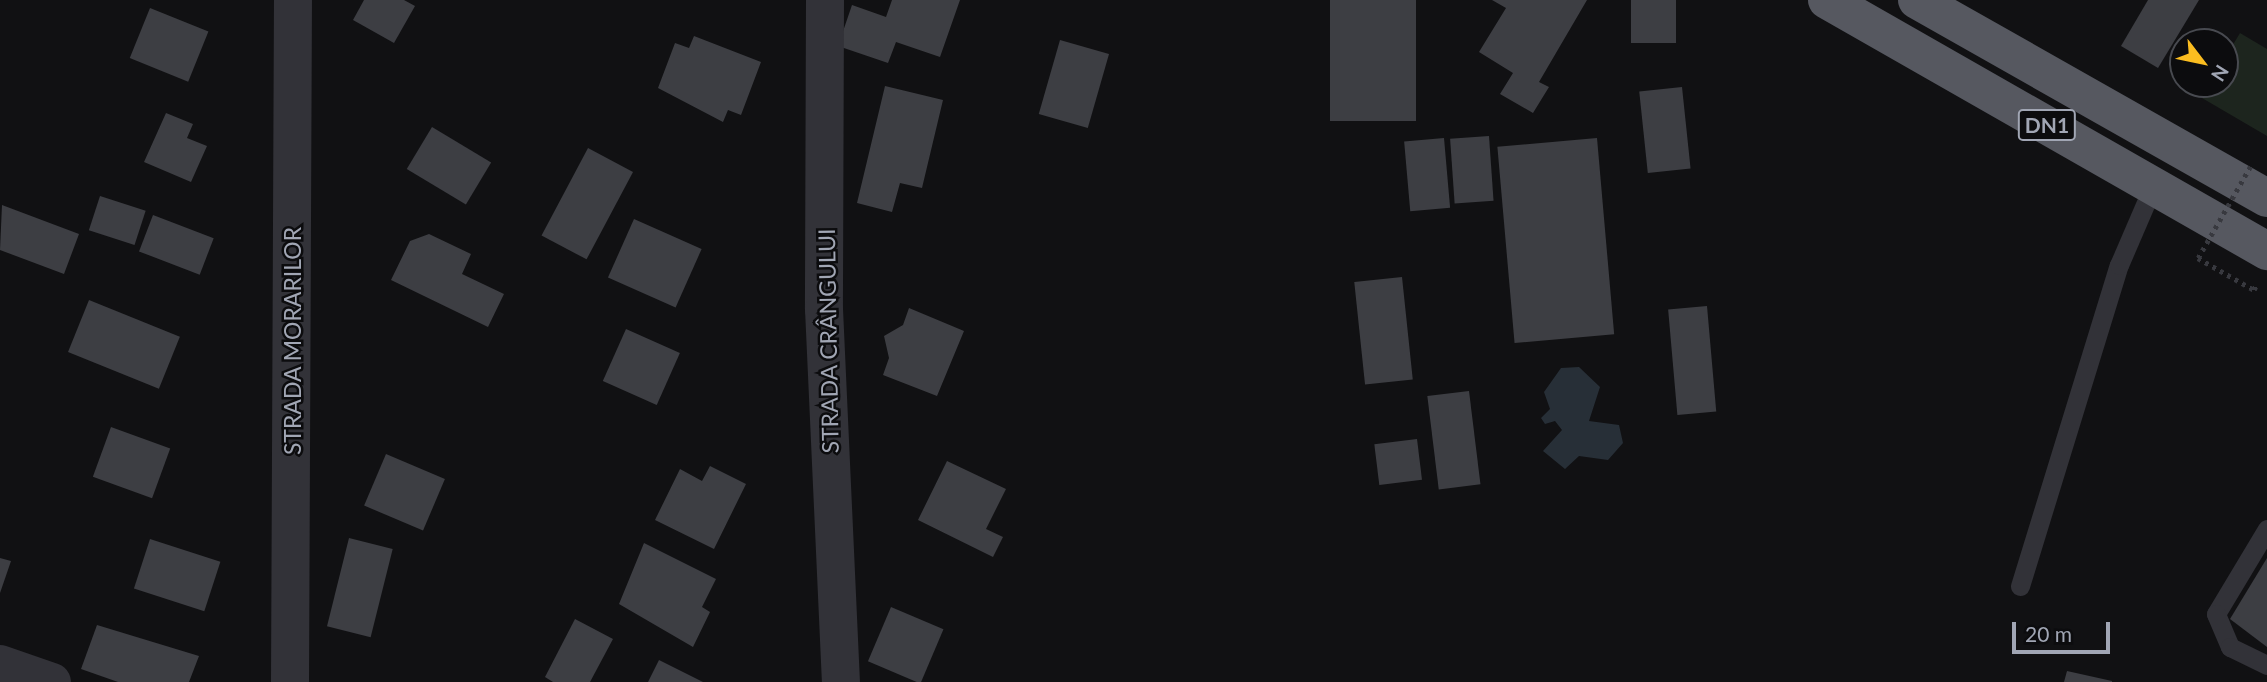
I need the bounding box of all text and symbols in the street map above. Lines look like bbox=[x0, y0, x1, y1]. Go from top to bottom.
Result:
north arrow bbox=[2169, 28, 2239, 98]
text: N bbox=[2207, 61, 2234, 86]
road number: DN1 bbox=[2017, 108, 2077, 142]
street label: STRADA MORARILOR bbox=[278, 227, 306, 455]
street label: STRADA CRÂNGULUI bbox=[812, 228, 844, 454]
scale bar bbox=[2015, 608, 2113, 652]
text: 20 m bbox=[2025, 621, 2072, 646]

